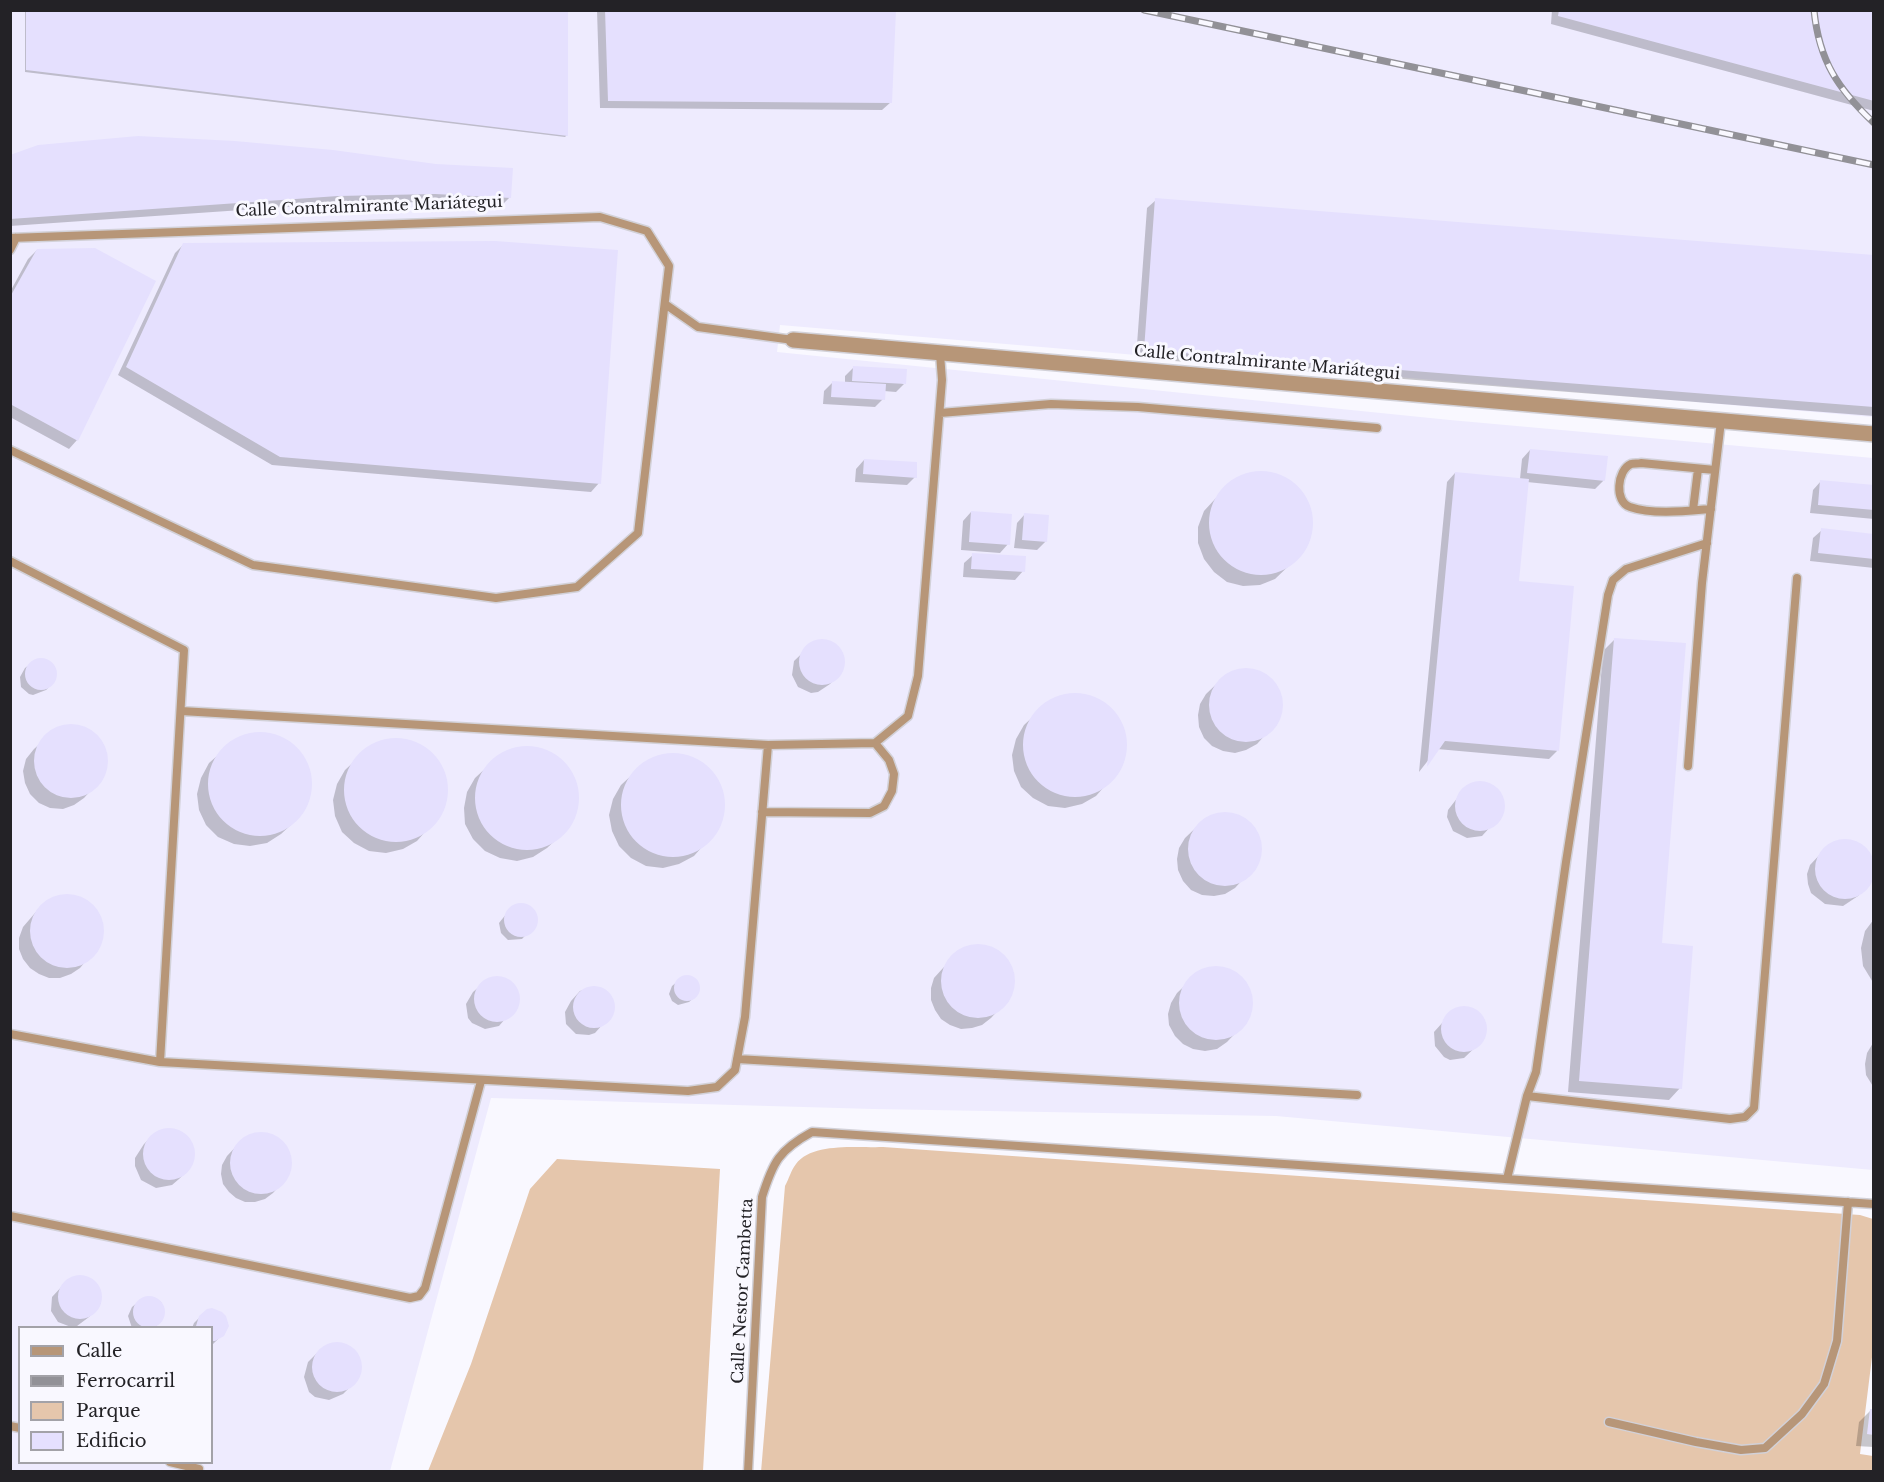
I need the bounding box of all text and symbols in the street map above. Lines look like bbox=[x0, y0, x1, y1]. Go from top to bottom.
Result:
street label: Calle Contralmirante Mariátegui bbox=[235, 193, 503, 221]
street label: Calle Contralmirante Mariátegui bbox=[1133, 342, 1401, 384]
street label: Calle Nestor Gambetta bbox=[729, 1198, 757, 1384]
legend bbox=[18, 1326, 213, 1464]
text: Calle bbox=[76, 1340, 122, 1362]
text: Ferrocarril bbox=[76, 1370, 175, 1392]
text: Parque bbox=[76, 1400, 141, 1422]
text: Edificio bbox=[76, 1430, 147, 1452]

